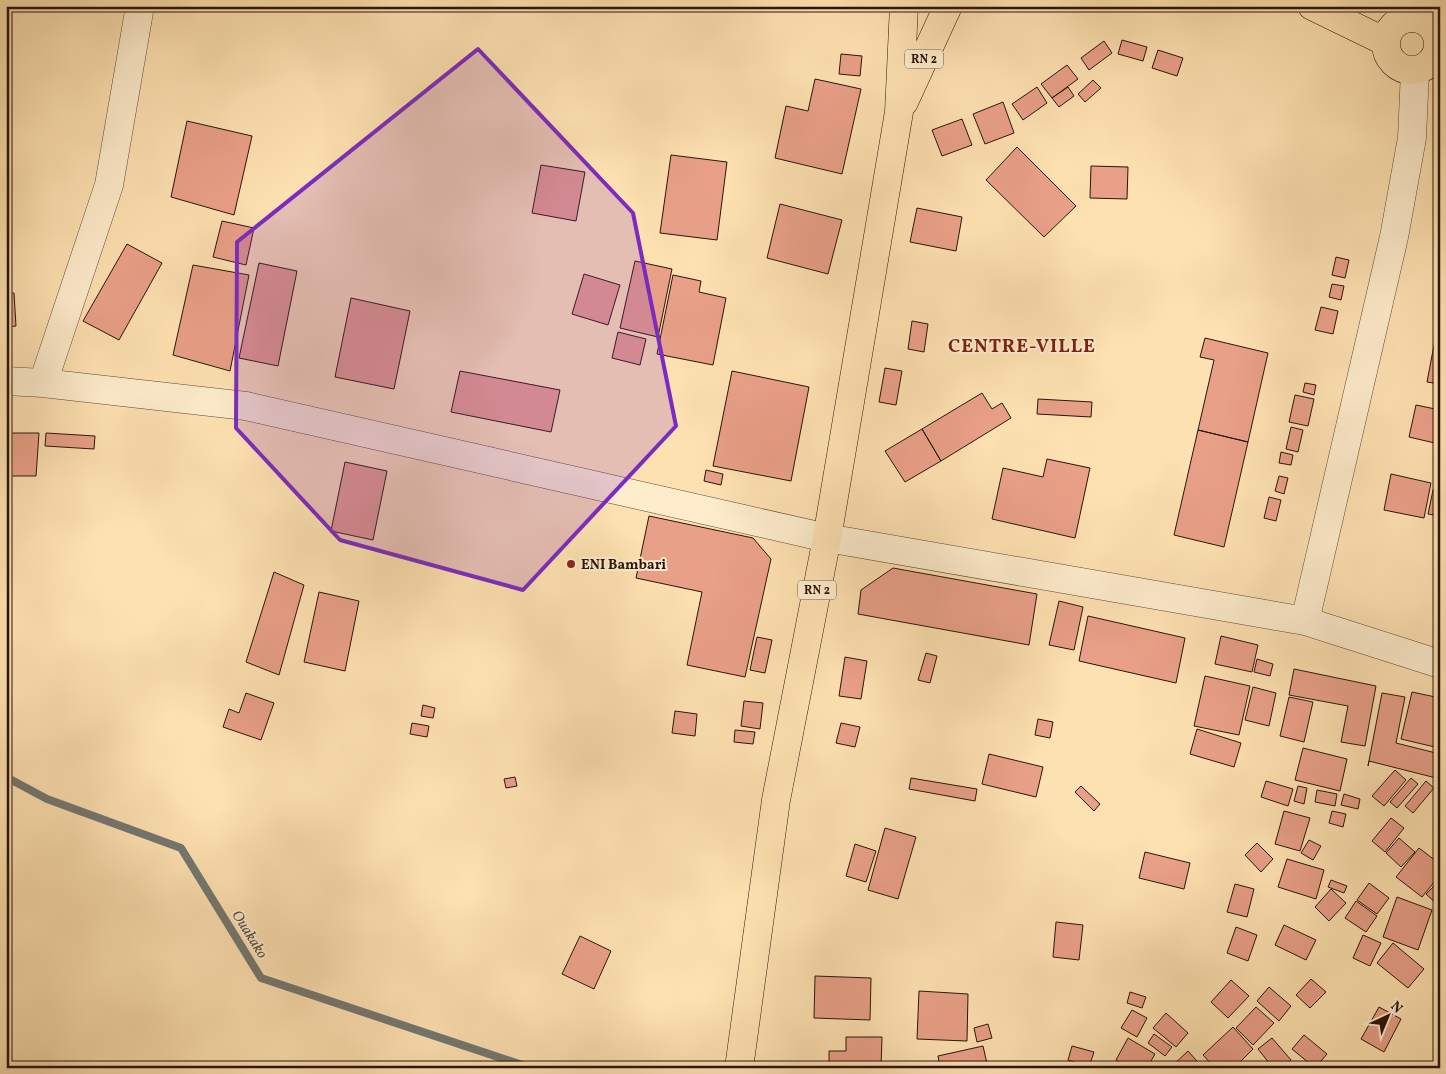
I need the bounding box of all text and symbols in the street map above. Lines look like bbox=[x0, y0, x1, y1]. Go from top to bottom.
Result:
road number: RN 2 bbox=[905, 50, 943, 68]
district label: CENTRE-VILLE bbox=[948, 334, 1096, 360]
place label: ENI Bambari bbox=[581, 556, 666, 575]
marker: ENI Bambari bbox=[565, 558, 577, 570]
road number: RN 2 bbox=[798, 580, 836, 600]
water label: Ouakako bbox=[226, 906, 272, 963]
north arrow bbox=[1364, 992, 1414, 1042]
text: N bbox=[1386, 997, 1406, 1018]

